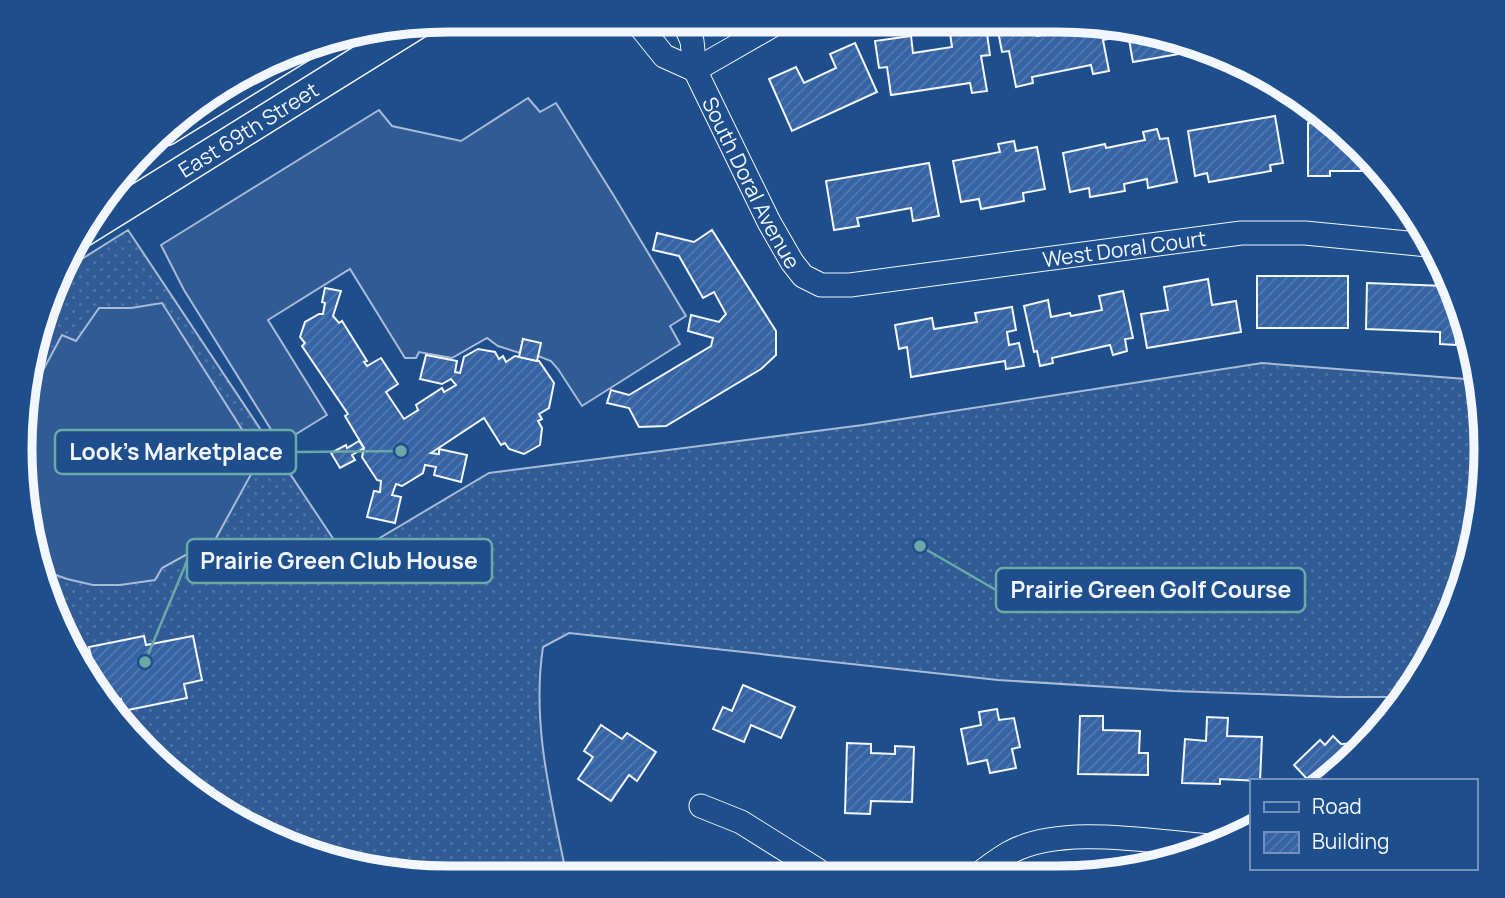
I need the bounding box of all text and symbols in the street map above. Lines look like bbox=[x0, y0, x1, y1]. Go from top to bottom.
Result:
street label: East 69th Street bbox=[173, 75, 324, 184]
street label: South Doral Avenue bbox=[696, 92, 807, 274]
street label: West Doral Court bbox=[1041, 224, 1208, 273]
callout: Look's Marketplace bbox=[55, 430, 296, 474]
text: Look's Marketplace bbox=[69, 435, 283, 467]
callout: Prairie Green Club House bbox=[187, 539, 492, 583]
text: Prairie Green Club House bbox=[200, 544, 478, 576]
callout: Prairie Green Golf Course bbox=[996, 568, 1305, 612]
text: Prairie Green Golf Course bbox=[1011, 573, 1292, 605]
legend bbox=[1250, 779, 1477, 870]
text: Road bbox=[1312, 792, 1362, 820]
text: Building bbox=[1312, 827, 1389, 855]

